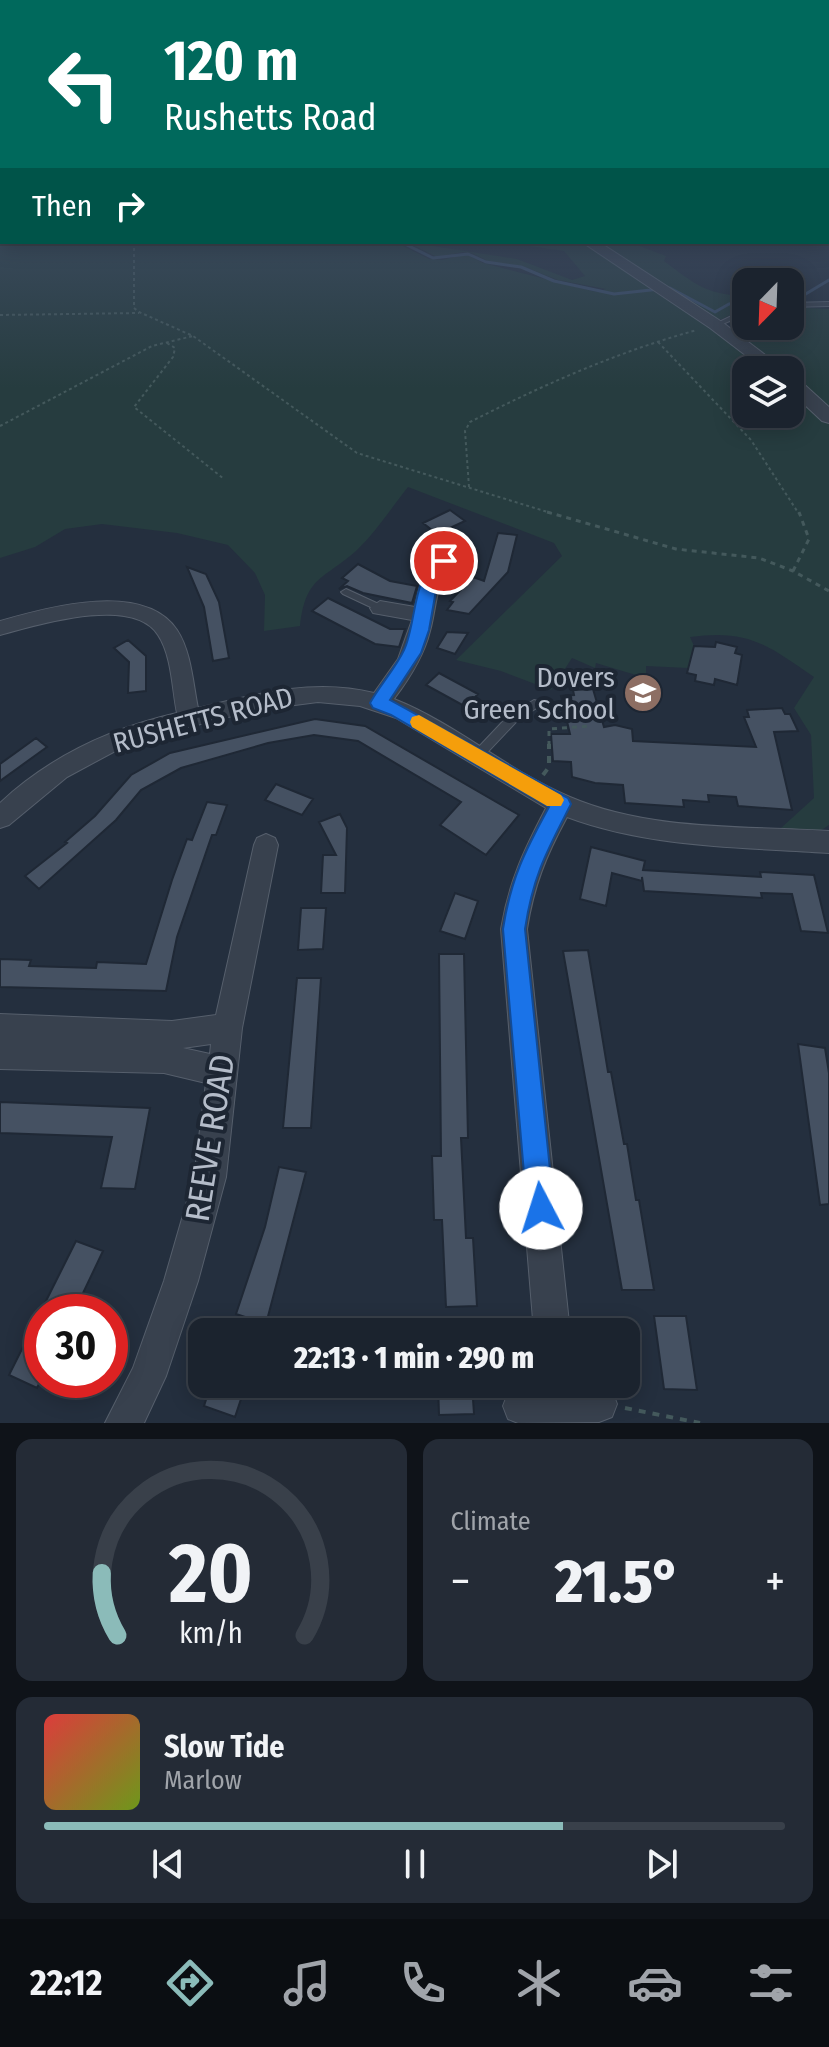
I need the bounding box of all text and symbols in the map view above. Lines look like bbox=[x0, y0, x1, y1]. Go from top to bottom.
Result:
text: 120 m bbox=[164, 28, 299, 95]
icon: left bbox=[32, 32, 136, 136]
text: Rushetts Road bbox=[164, 96, 377, 140]
icon: right bbox=[108, 184, 152, 228]
text: Then bbox=[32, 188, 92, 224]
north arrow bbox=[732, 268, 804, 340]
map controls bbox=[732, 268, 804, 428]
button: layers bbox=[732, 356, 804, 428]
pin bbox=[410, 527, 478, 595]
icon: arrive bbox=[422, 539, 466, 583]
place label: Dovers Green School bbox=[463, 661, 615, 726]
school or university icon: Dovers Green School bbox=[622, 672, 664, 714]
street label: RUSHETTS ROAD bbox=[110, 680, 296, 760]
street label: REEVE ROAD bbox=[177, 1052, 243, 1224]
position arrow bbox=[499, 1166, 583, 1250]
speed limit sign: 30 bbox=[24, 1294, 128, 1398]
text: 22:13 · 1 min · 290 m bbox=[294, 1340, 534, 1376]
text: Climate bbox=[451, 1506, 531, 1537]
text: 20 bbox=[168, 1524, 253, 1624]
text: 21.5° bbox=[555, 1546, 680, 1618]
text: − bbox=[451, 1555, 470, 1608]
text: + bbox=[765, 1555, 785, 1608]
text: km/h bbox=[179, 1616, 243, 1651]
text: Slow Tide bbox=[164, 1729, 285, 1765]
text: Marlow bbox=[164, 1765, 242, 1796]
icon: previous bbox=[146, 1842, 190, 1886]
icon: pause bbox=[393, 1842, 437, 1886]
icon: next bbox=[640, 1842, 684, 1886]
icon: directions bbox=[162, 1955, 218, 2011]
icon: music bbox=[279, 1955, 335, 2011]
icon: phone bbox=[395, 1955, 451, 2011]
icon: climate bbox=[511, 1955, 567, 2011]
icon: car bbox=[627, 1955, 683, 2011]
icon: filters bbox=[743, 1955, 799, 2011]
text: 22:12 bbox=[30, 1961, 102, 2005]

